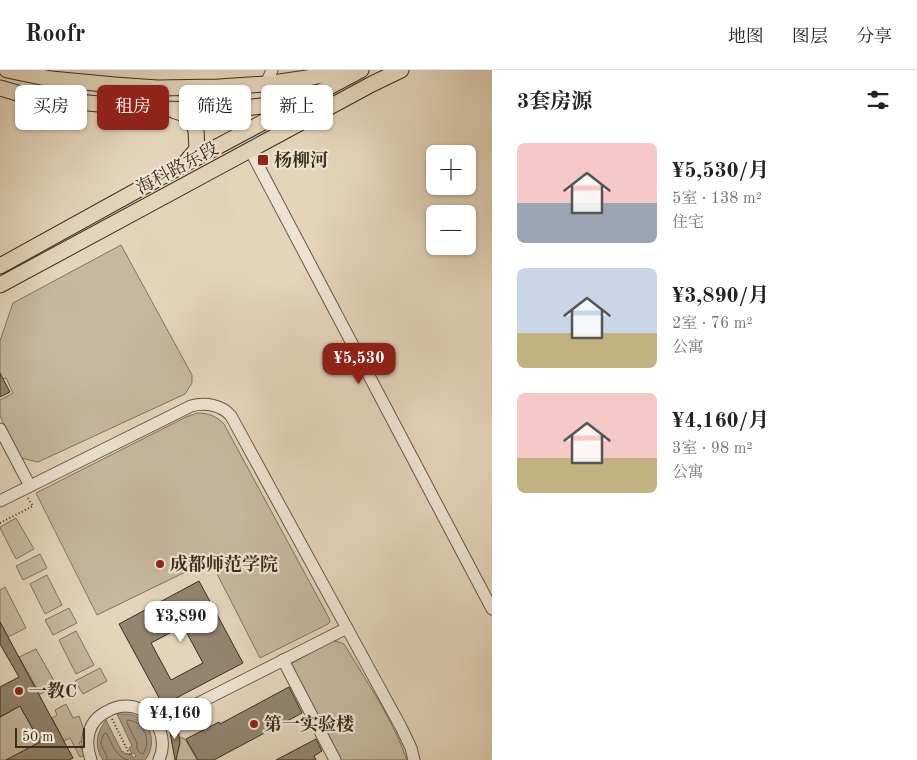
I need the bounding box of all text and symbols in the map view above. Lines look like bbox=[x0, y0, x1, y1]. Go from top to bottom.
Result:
text: Roofr bbox=[25, 23, 86, 47]
text: 地图 bbox=[728, 28, 764, 46]
text: 图层 bbox=[792, 28, 828, 46]
text: 分享 bbox=[856, 28, 892, 46]
chip: 买房 bbox=[15, 85, 87, 130]
chip: 租房 bbox=[97, 85, 169, 130]
chip: 筛选 bbox=[179, 85, 251, 130]
chip: 新上 bbox=[261, 85, 333, 130]
icon: filters bbox=[864, 86, 892, 114]
text: 3套房源 bbox=[517, 92, 592, 113]
street label: 海科路东段 bbox=[133, 138, 221, 198]
map controls bbox=[426, 145, 476, 255]
button: + bbox=[426, 145, 476, 195]
place label: 杨柳河 bbox=[274, 150, 328, 170]
marker: 杨柳河 bbox=[256, 153, 270, 167]
text: ¥5,530/月 bbox=[672, 161, 769, 182]
icon: home bbox=[557, 163, 617, 223]
text: 5室 · 138 m² bbox=[672, 191, 762, 207]
button: − bbox=[426, 205, 476, 255]
text: 住宅 bbox=[672, 215, 704, 231]
text: ¥3,890/月 bbox=[672, 286, 769, 307]
icon: home bbox=[557, 288, 617, 348]
text: 2室 · 76 m² bbox=[672, 316, 753, 332]
text: 公寓 bbox=[672, 340, 704, 356]
pin: ¥5,530 bbox=[318, 342, 400, 385]
text: ¥5,530 bbox=[334, 351, 384, 367]
text: ¥4,160/月 bbox=[672, 411, 769, 432]
icon: home bbox=[557, 413, 617, 473]
text: 3室 · 98 m² bbox=[672, 441, 753, 457]
text: 公寓 bbox=[672, 465, 704, 481]
place label: 成都师范学院 bbox=[170, 554, 278, 574]
marker: 成都师范学院 bbox=[154, 558, 166, 570]
pin: ¥3,890 bbox=[140, 600, 222, 643]
text: ¥3,890 bbox=[156, 609, 206, 625]
place label: 一教C bbox=[29, 681, 77, 701]
marker: 一教C bbox=[13, 685, 25, 697]
pin: ¥4,160 bbox=[134, 698, 216, 740]
text: ¥4,160 bbox=[150, 706, 200, 722]
place label: 第一实验楼 bbox=[264, 714, 354, 734]
marker: 第一实验楼 bbox=[248, 718, 260, 730]
scale bar bbox=[15, 725, 85, 748]
text: 50 m bbox=[22, 730, 53, 744]

